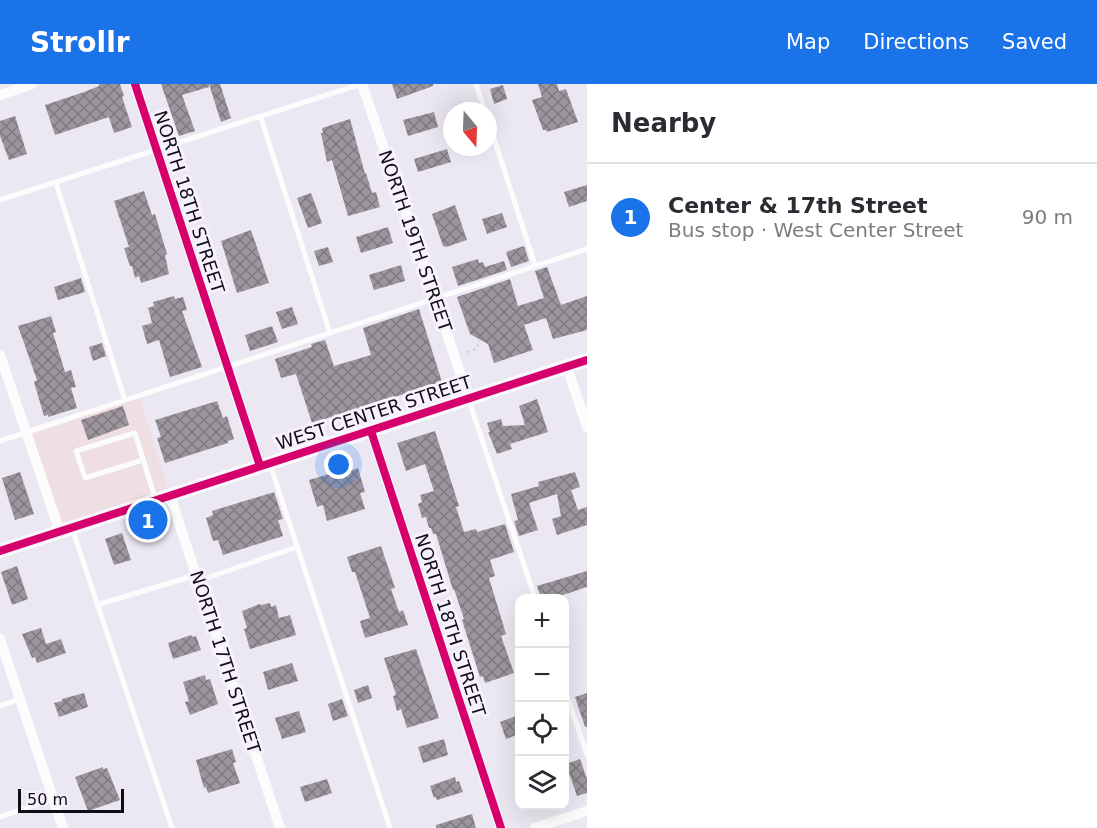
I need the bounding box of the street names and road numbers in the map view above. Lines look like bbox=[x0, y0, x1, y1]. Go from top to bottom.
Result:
street label: NORTH 18TH STREET bbox=[150, 108, 229, 297]
street label: NORTH 19TH STREET bbox=[374, 147, 457, 335]
street label: WEST CENTER STREET bbox=[274, 371, 475, 454]
street label: NORTH 18TH STREET bbox=[411, 531, 490, 720]
street label: NORTH 17TH STREET bbox=[186, 568, 265, 757]

